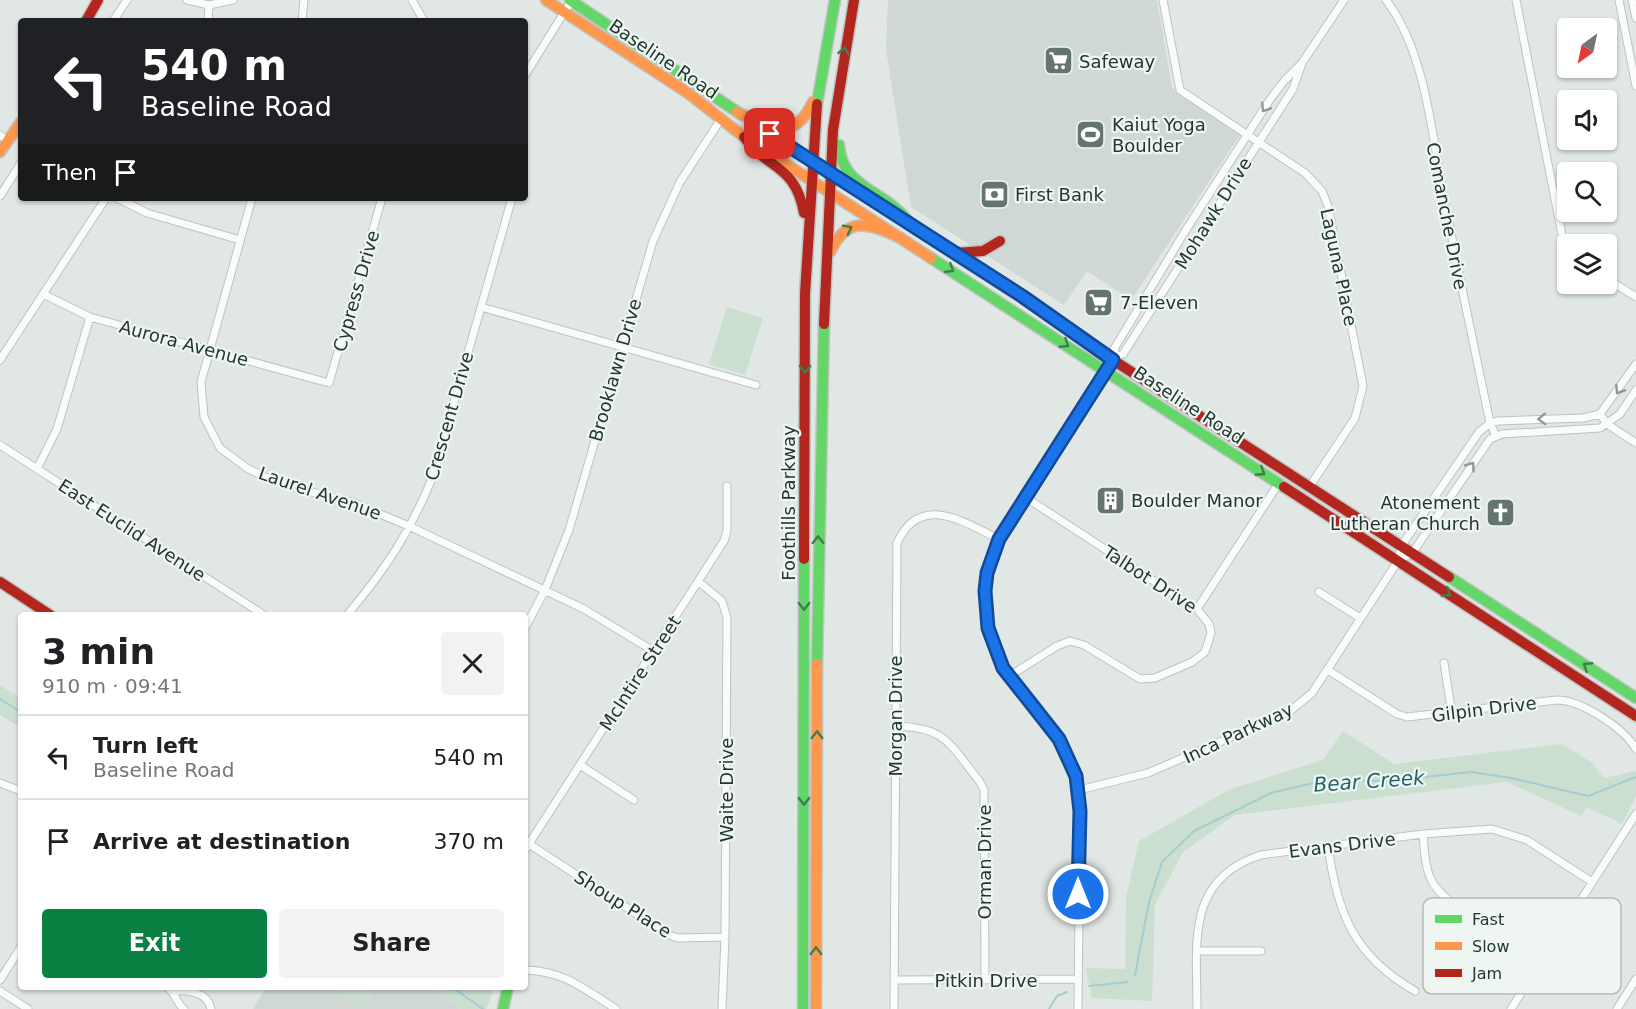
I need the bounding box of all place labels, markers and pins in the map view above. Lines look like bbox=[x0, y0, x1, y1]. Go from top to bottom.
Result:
supermarket icon: Safeway bbox=[1042, 45, 1074, 77]
place label: Safeway bbox=[1079, 51, 1156, 72]
pin bbox=[744, 108, 795, 159]
place label: Kaiut Yoga Boulder bbox=[1112, 114, 1206, 156]
sports icon: Kaiut Yoga Boulder bbox=[1075, 118, 1107, 150]
bank icon: First Bank bbox=[978, 178, 1010, 210]
place label: First Bank bbox=[1015, 184, 1104, 205]
supermarket icon: 7-Eleven bbox=[1083, 286, 1115, 318]
place label: 7-Eleven bbox=[1120, 292, 1199, 313]
building icon: Boulder Manor bbox=[1094, 484, 1126, 516]
place label: Boulder Manor bbox=[1131, 490, 1263, 511]
place label: Atonement Lutheran Church bbox=[1330, 492, 1480, 534]
church icon: Atonement Lutheran Church bbox=[1485, 496, 1517, 528]

